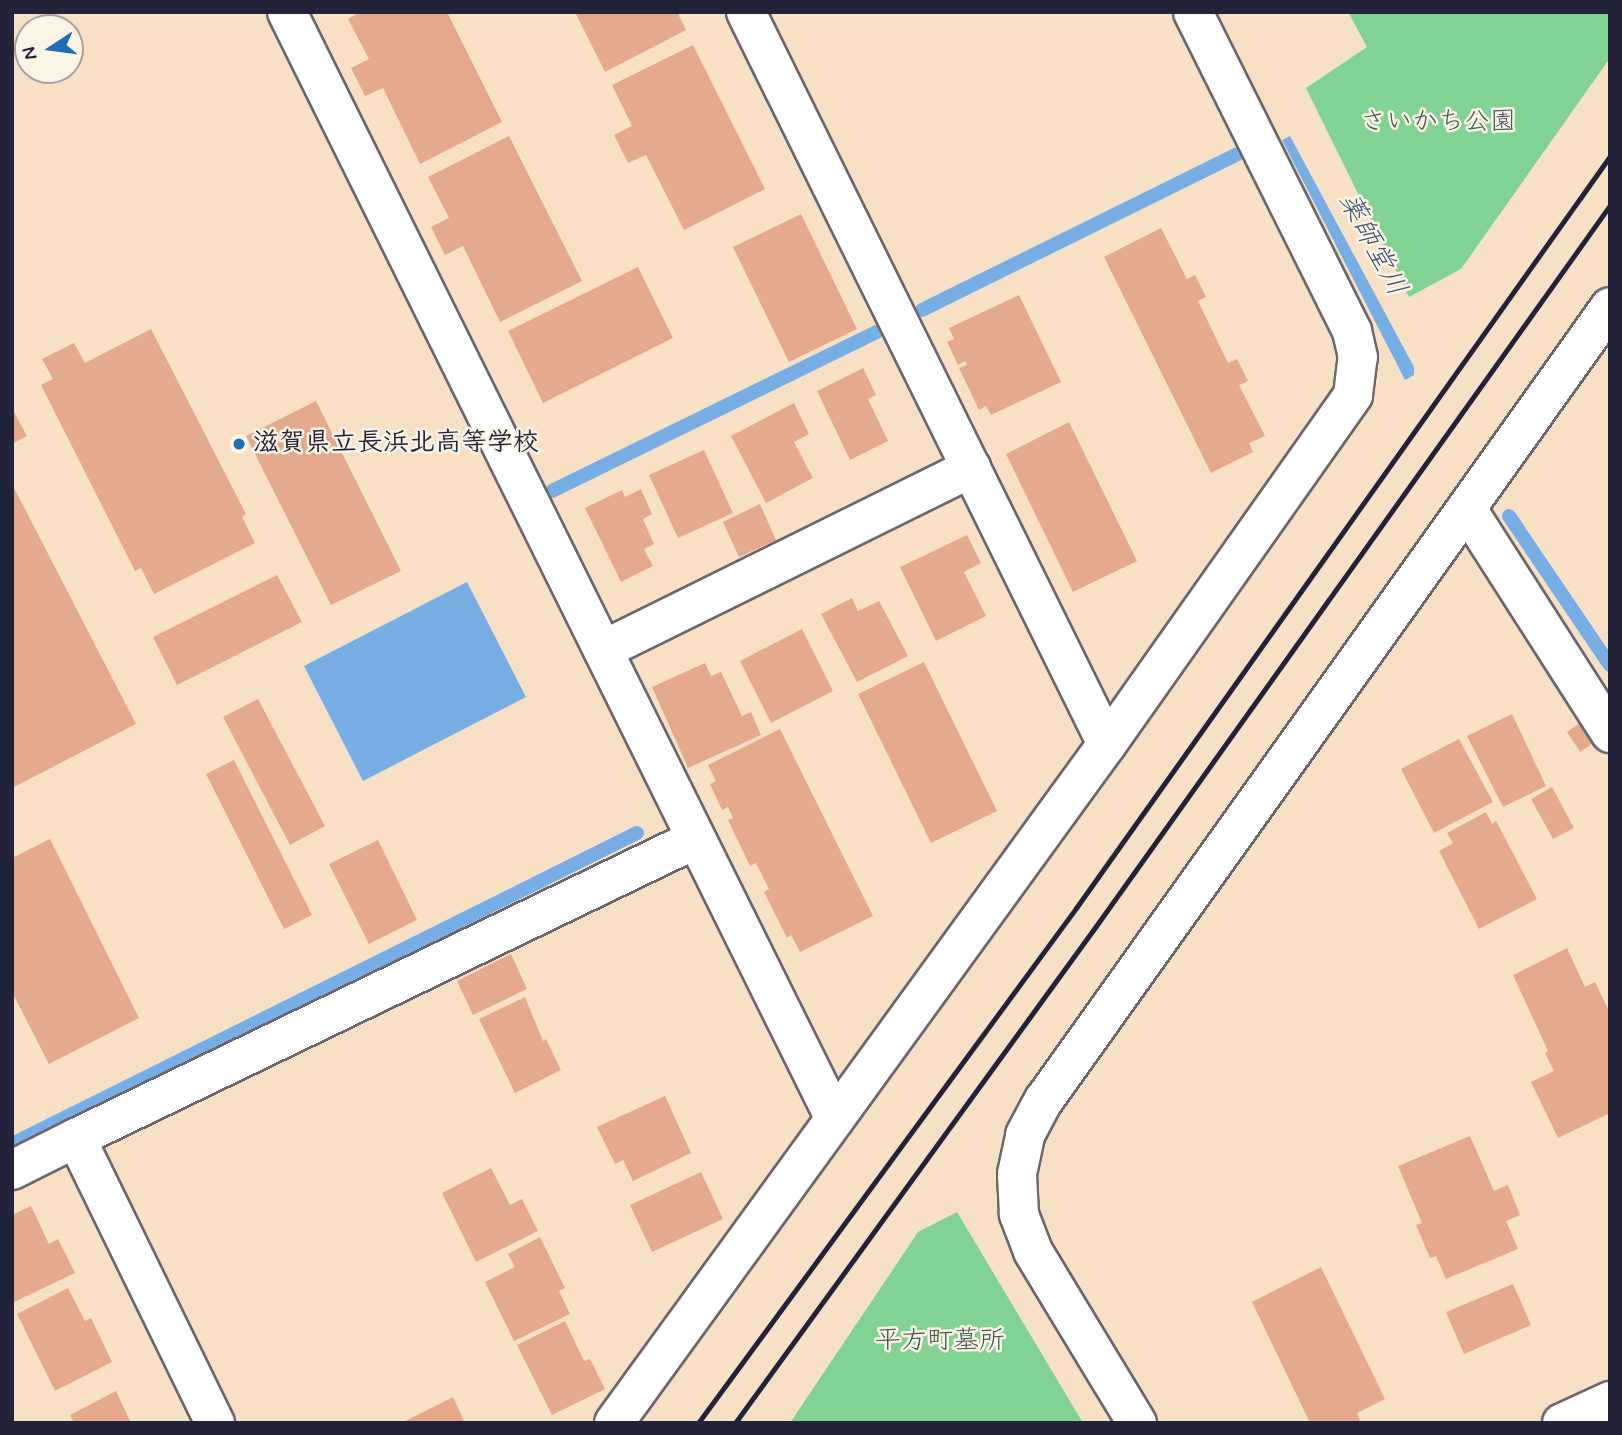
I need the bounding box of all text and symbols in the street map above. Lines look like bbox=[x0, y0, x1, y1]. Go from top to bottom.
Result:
north arrow bbox=[14, 14, 84, 84]
text: N bbox=[16, 44, 44, 62]
park label: さいかち公園 bbox=[1360, 107, 1516, 139]
water label: 薬師堂川 bbox=[1331, 188, 1413, 302]
place label: 滋賀県立長浜北高等学校 bbox=[253, 428, 539, 460]
marker: 滋賀県立長浜北高等学校 bbox=[231, 436, 247, 452]
park label: 平方町墓所 bbox=[875, 1326, 1005, 1358]

